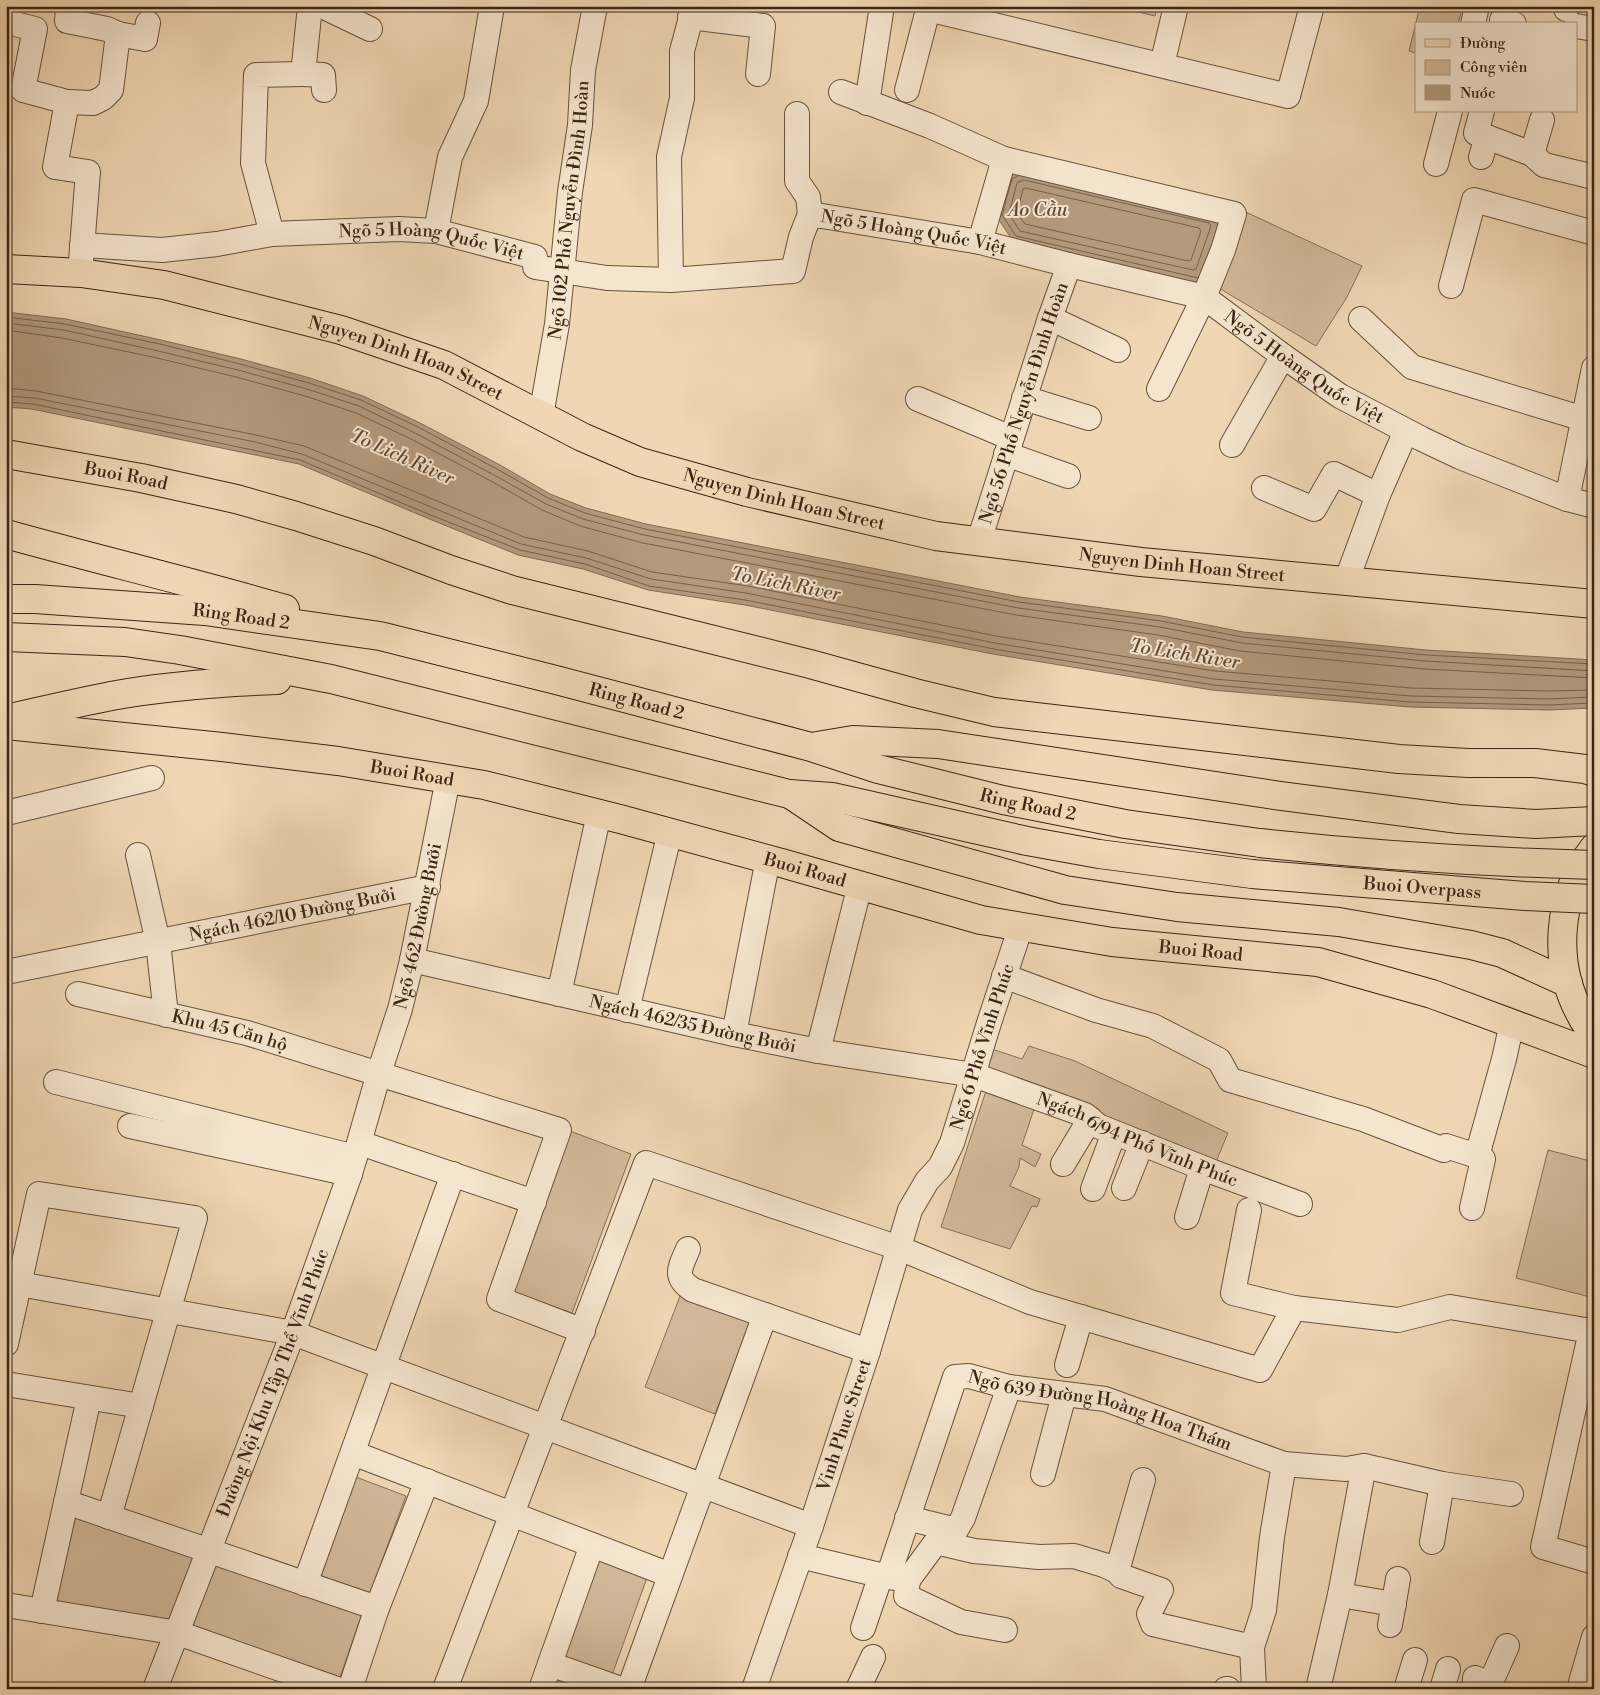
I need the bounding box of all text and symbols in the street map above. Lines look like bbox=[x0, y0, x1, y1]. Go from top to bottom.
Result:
legend bbox=[1415, 22, 1578, 112]
text: Đường bbox=[1460, 34, 1506, 53]
text: Công viên bbox=[1460, 58, 1528, 77]
street label: Ngõ 102 Phố Nguyễn Đình Hoàn bbox=[543, 80, 594, 342]
text: Nước bbox=[1460, 84, 1496, 103]
water label: Ao Cầu bbox=[1006, 198, 1068, 222]
street label: Ngõ 5 Hoàng Quốc Việt bbox=[819, 205, 1010, 261]
street label: Ngõ 5 Hoàng Quốc Việt bbox=[338, 218, 527, 266]
street label: Ngõ 56 Phố Nguyễn Đình Hoàn bbox=[974, 279, 1074, 527]
street label: Ngõ 5 Hoàng Quốc Việt bbox=[1219, 305, 1388, 429]
street label: Nguyen Dinh Hoan Street bbox=[306, 311, 507, 406]
water label: To Lich River bbox=[347, 423, 459, 491]
street label: Buoi Road bbox=[81, 457, 171, 496]
street label: Nguyen Dinh Hoan Street bbox=[680, 464, 888, 536]
street label: Nguyen Dinh Hoan Street bbox=[1077, 543, 1287, 587]
water label: To Lich River bbox=[729, 562, 844, 607]
street label: Ring Road 2 bbox=[192, 599, 291, 635]
water label: To Lich River bbox=[1128, 633, 1243, 675]
street label: Ring Road 2 bbox=[586, 678, 687, 725]
street label: Buoi Road bbox=[367, 755, 456, 792]
street label: Ring Road 2 bbox=[977, 784, 1078, 826]
street label: Ngõ 462 Đường Bưởi bbox=[389, 841, 447, 1012]
street label: Buoi Road bbox=[760, 848, 849, 893]
street label: Buoi Overpass bbox=[1362, 872, 1482, 904]
street label: Ngách 462/10 Đường Bưởi bbox=[187, 883, 398, 947]
street label: Buoi Road bbox=[1157, 935, 1245, 967]
street label: Ngõ 6 Phố Vĩnh Phúc bbox=[946, 961, 1020, 1133]
street label: Ngách 462/35 Đường Bưởi bbox=[587, 990, 798, 1058]
street label: Khu 45 Căn hộ bbox=[169, 1005, 290, 1057]
street label: Ngách 6/94 Phố Vĩnh Phúc bbox=[1033, 1088, 1241, 1192]
street label: Đường Nội Khu Tập Thể Vĩnh Phúc bbox=[212, 1246, 334, 1520]
street label: Vinh Phuc Street bbox=[812, 1355, 877, 1495]
street label: Ngõ 639 Đường Hoàng Hoa Thám bbox=[965, 1365, 1235, 1456]

